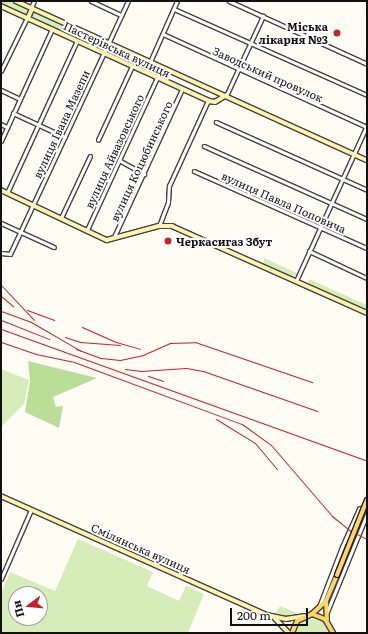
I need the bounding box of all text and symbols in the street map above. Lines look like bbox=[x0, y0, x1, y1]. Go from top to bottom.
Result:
street label: Пастерівська вулиця bbox=[62, 18, 172, 80]
place label: Міська лікарня №3 bbox=[259, 20, 328, 46]
marker: Міська лікарня №3 bbox=[331, 27, 343, 39]
street label: Заводський провулок bbox=[211, 44, 325, 104]
street label: вулиця Івана Мазепи bbox=[30, 68, 92, 180]
street label: вулиця Айвазовського bbox=[82, 92, 146, 210]
street label: вулиця Коцюбинського bbox=[107, 99, 175, 223]
street label: вулиця Павла Поповича bbox=[220, 168, 348, 236]
place label: Черкасигаз Збут bbox=[176, 234, 272, 248]
marker: Черкасигаз Збут bbox=[163, 236, 173, 246]
street label: Смілянська вулиця bbox=[89, 520, 193, 576]
north arrow bbox=[8, 586, 48, 626]
text: Пн bbox=[7, 599, 27, 619]
scale bar bbox=[232, 600, 310, 626]
text: 200 m bbox=[237, 606, 271, 624]

